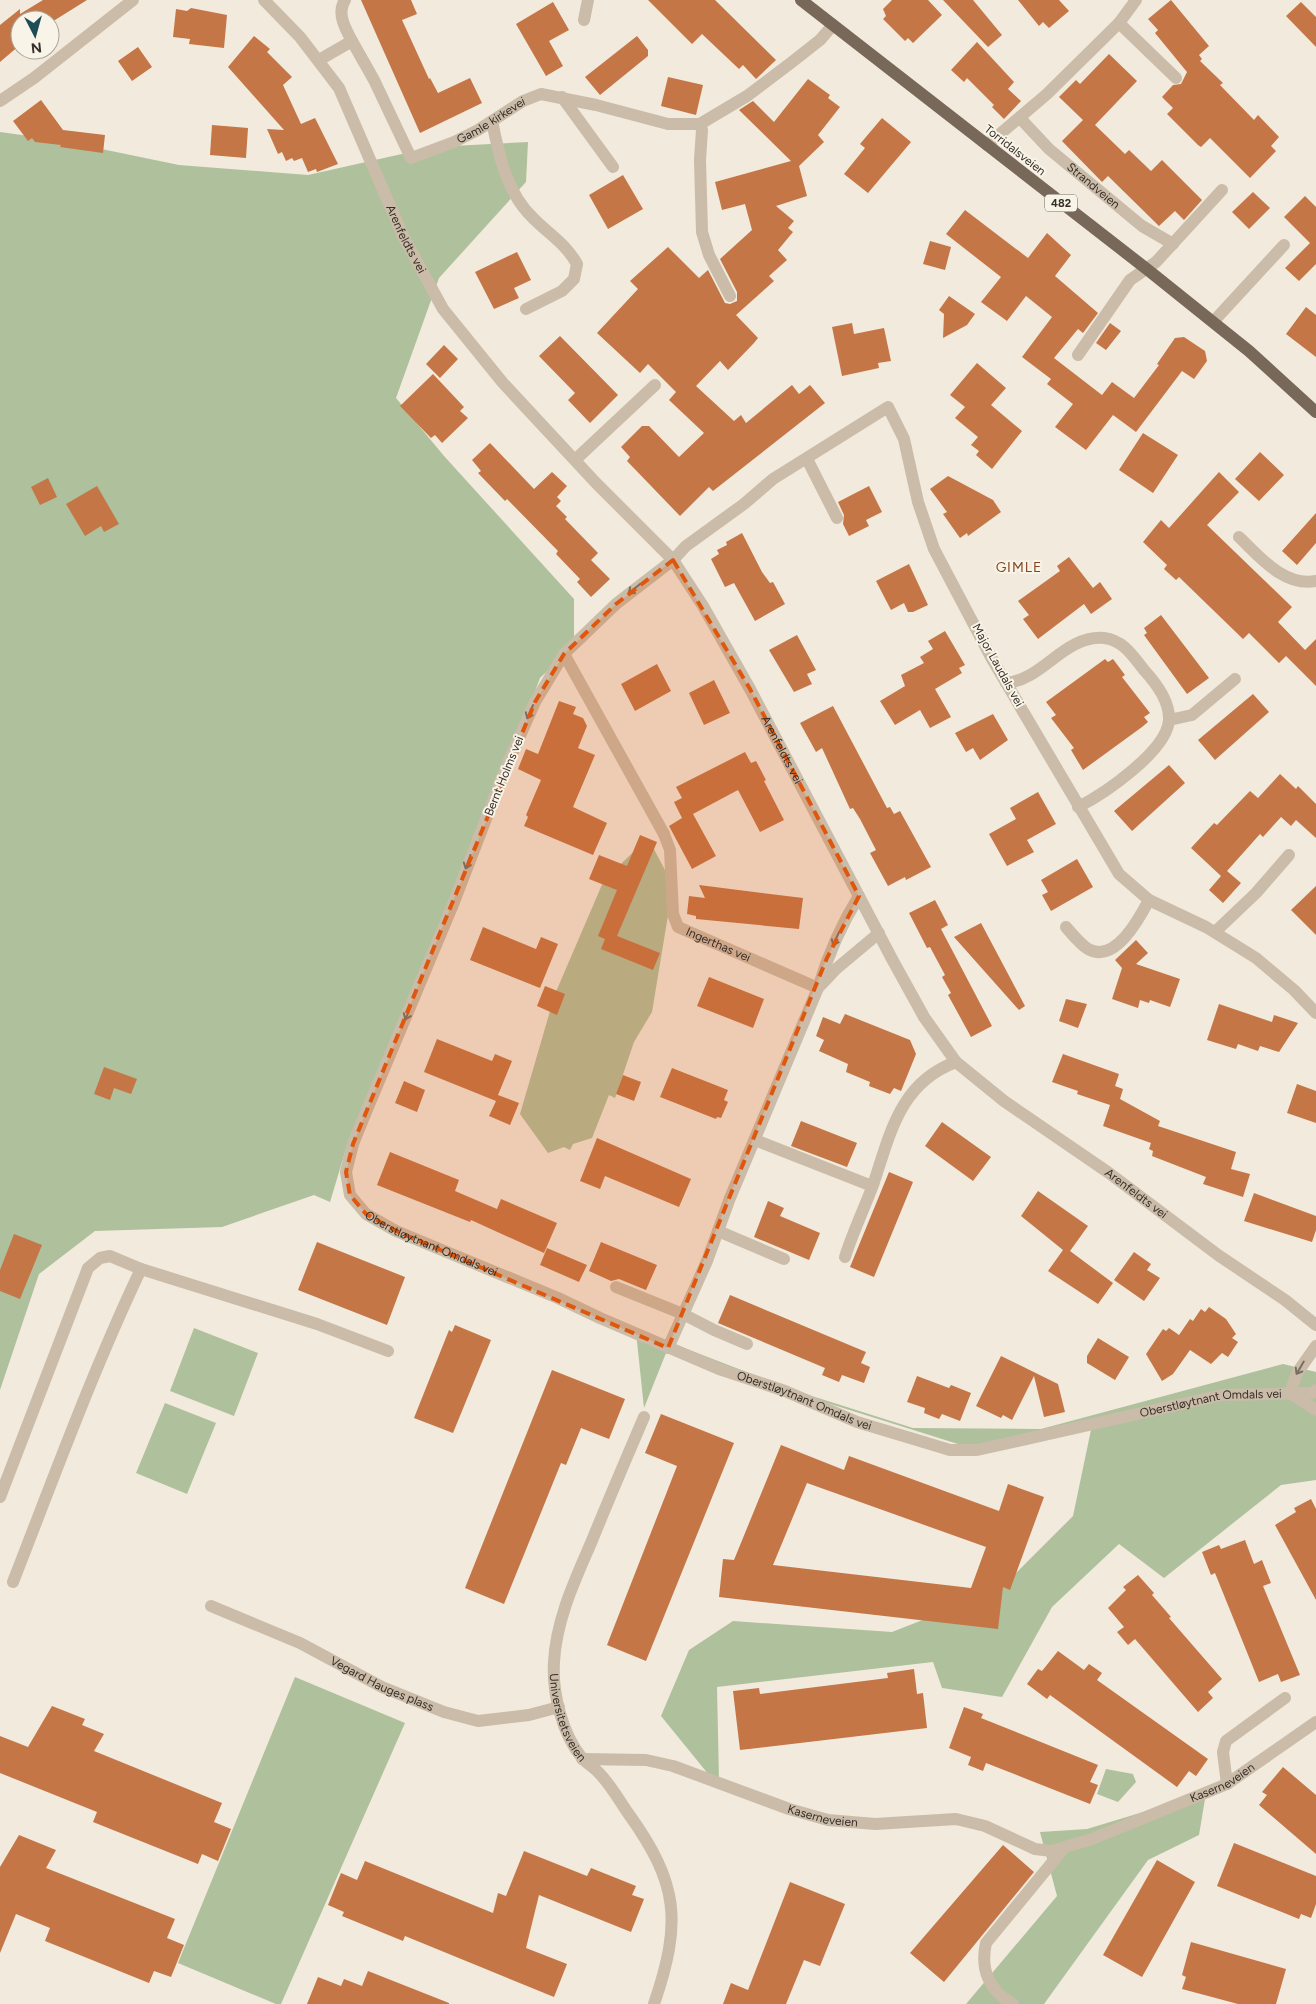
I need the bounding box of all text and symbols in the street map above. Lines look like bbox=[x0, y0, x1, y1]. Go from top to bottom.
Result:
north arrow bbox=[10, 10, 60, 60]
text: N bbox=[30, 38, 43, 56]
street label: Gamle kirkevei bbox=[454, 94, 527, 146]
street label: Torridalsveien bbox=[982, 122, 1049, 178]
street label: Strandveien bbox=[1064, 160, 1123, 212]
road number: 482 bbox=[1045, 194, 1077, 212]
street label: Arenfeldts vei bbox=[383, 203, 429, 276]
district label: GIMLE bbox=[996, 559, 1042, 576]
one-way arrow bbox=[628, 584, 641, 595]
street label: Major Laudals vei bbox=[969, 621, 1027, 709]
one-way arrow bbox=[525, 704, 535, 719]
street label: Arenfeldts vei bbox=[758, 713, 806, 786]
street label: Bernt Holms vei bbox=[482, 734, 526, 818]
one-way arrow bbox=[463, 855, 472, 870]
street label: Ingerthas vei bbox=[684, 924, 753, 965]
one-way arrow bbox=[830, 931, 840, 946]
one-way arrow bbox=[403, 1005, 412, 1020]
street label: Arenfeldts vei bbox=[1102, 1165, 1170, 1221]
street label: Oberstløytnant Omdals vei bbox=[362, 1208, 500, 1279]
one-way arrow bbox=[1295, 1360, 1305, 1374]
street label: Oberstløytnant Omdals vei bbox=[735, 1368, 873, 1433]
street label: Oberstløytnant Omdals vei bbox=[1138, 1387, 1282, 1420]
street label: Vegard Hauges plass bbox=[328, 1654, 436, 1714]
street label: Universitetsveien bbox=[547, 1673, 589, 1765]
street label: Kaserneveien bbox=[1188, 1760, 1257, 1805]
street label: Kaserneveien bbox=[786, 1802, 859, 1830]

